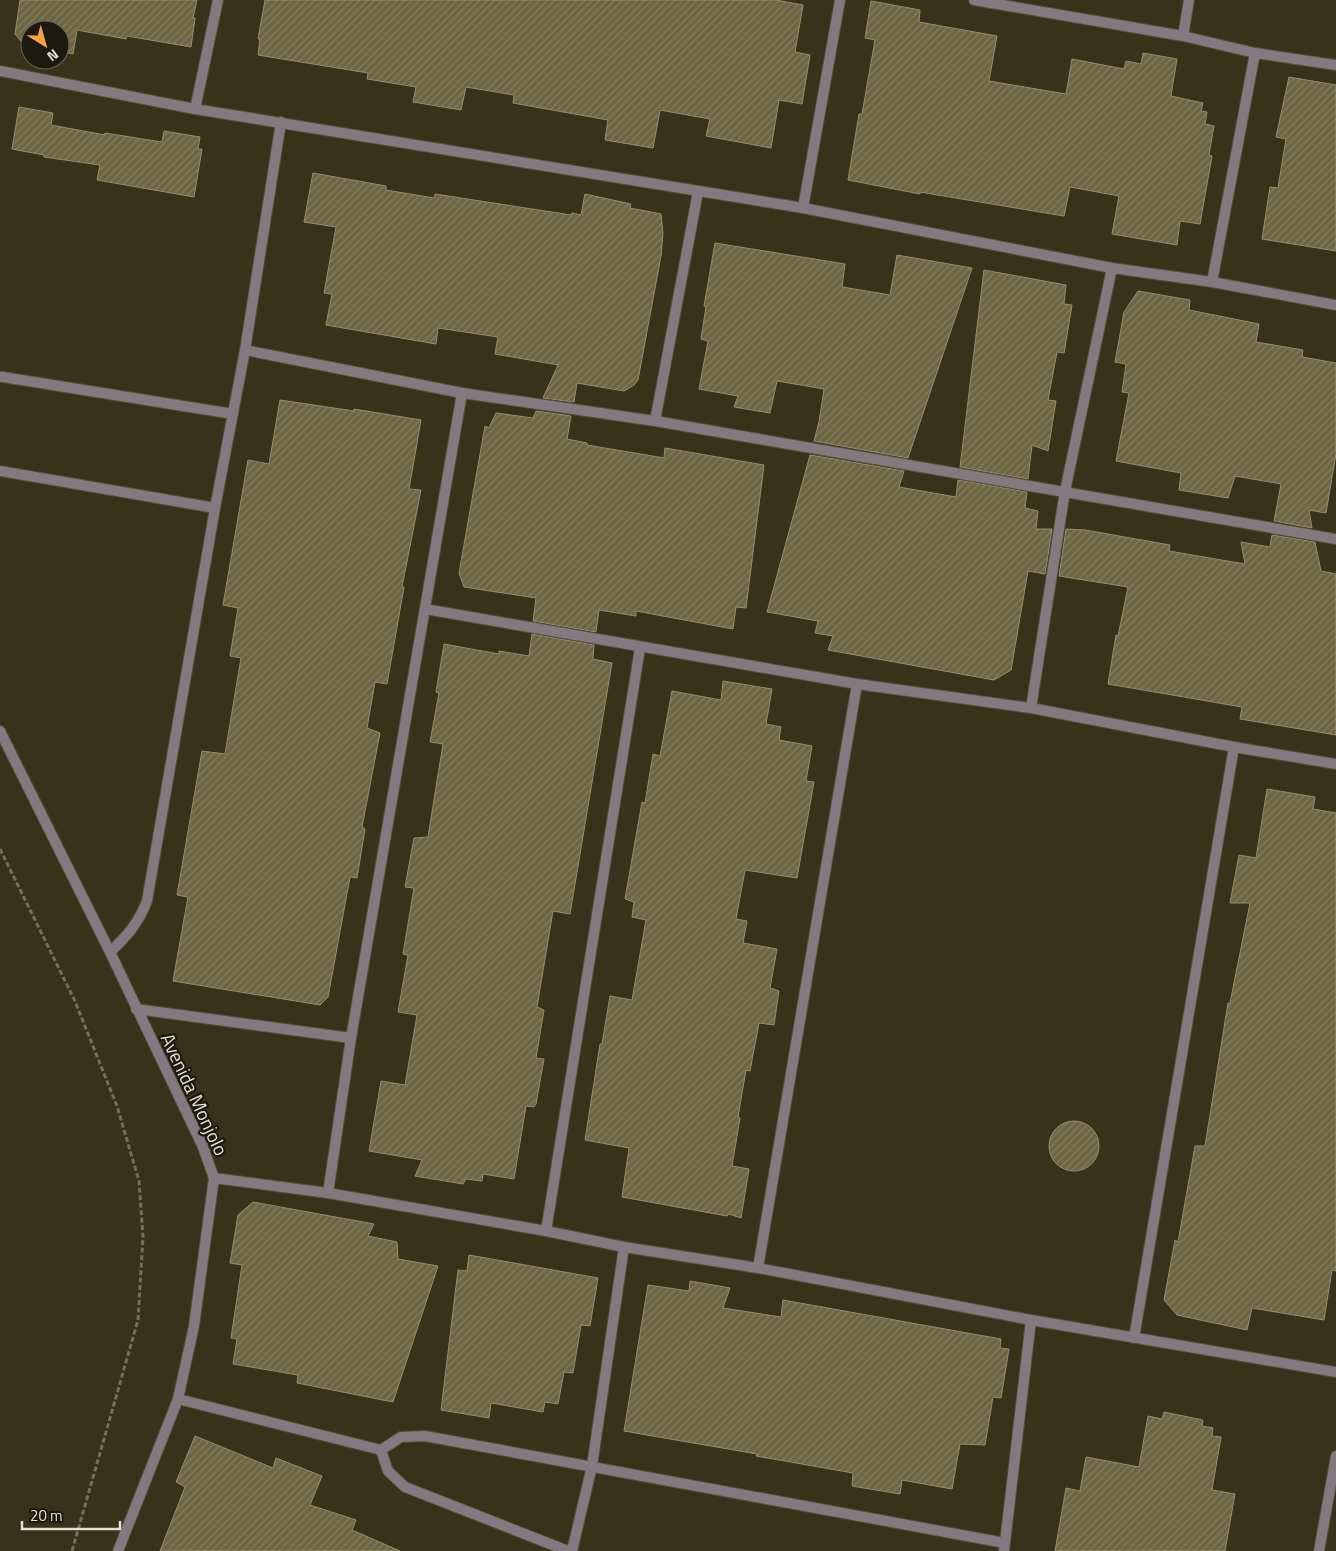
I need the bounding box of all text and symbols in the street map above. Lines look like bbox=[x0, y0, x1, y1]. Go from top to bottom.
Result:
north arrow bbox=[20, 20, 70, 70]
text: N bbox=[43, 44, 63, 67]
street label: Avenida Monjolo bbox=[154, 1028, 236, 1160]
scale bar bbox=[22, 1498, 120, 1530]
text: 20 m bbox=[30, 1504, 63, 1527]

